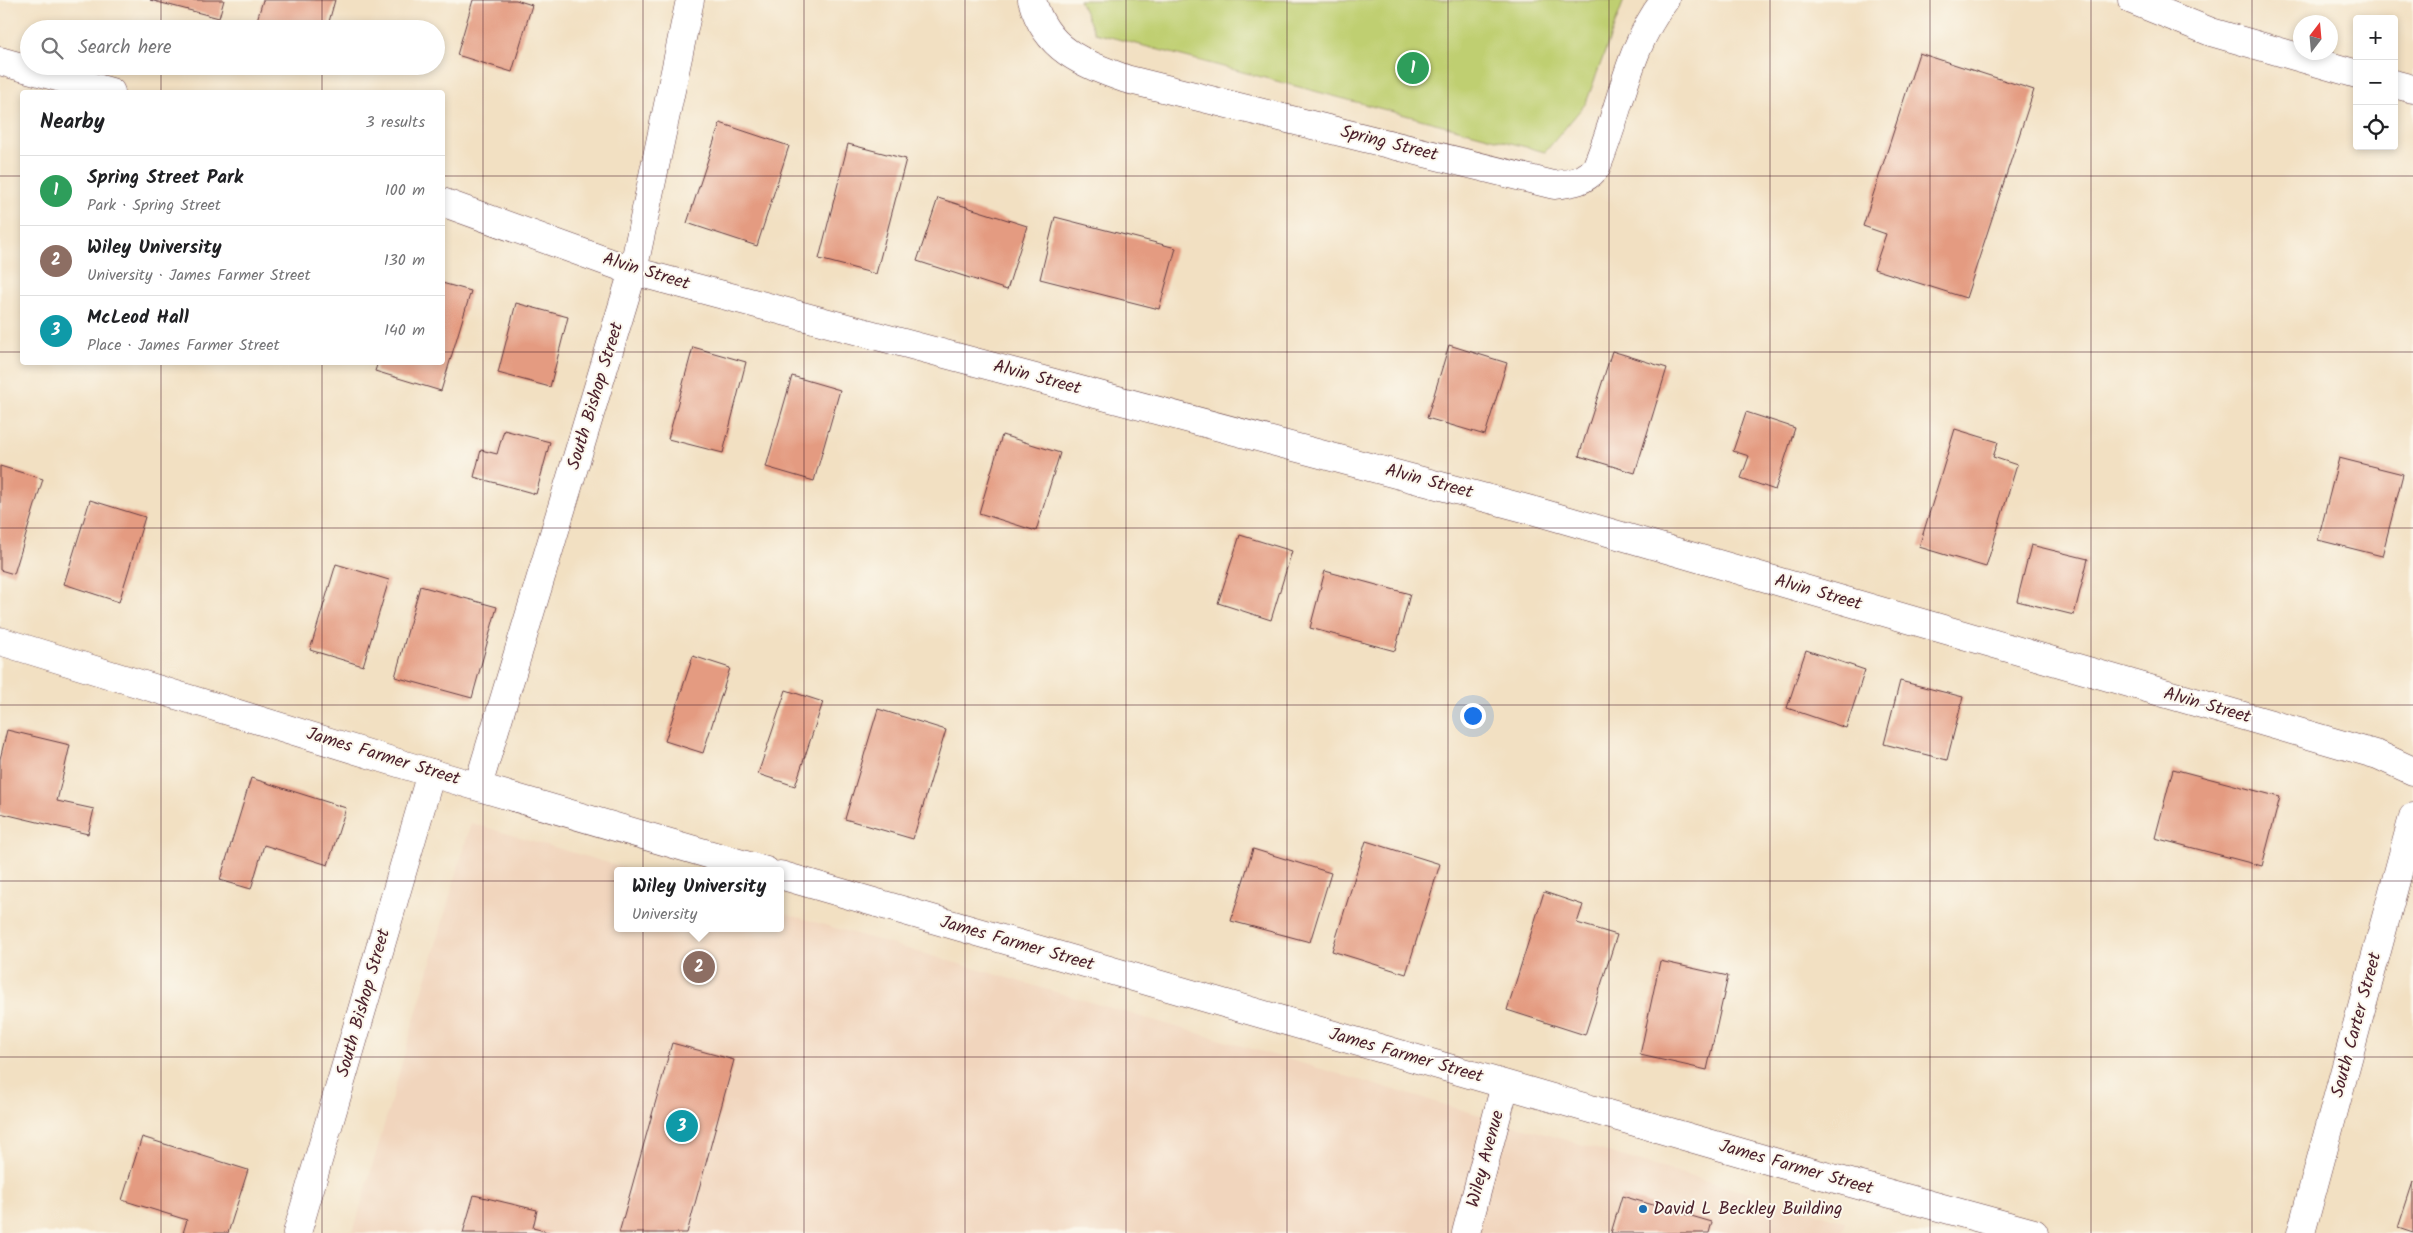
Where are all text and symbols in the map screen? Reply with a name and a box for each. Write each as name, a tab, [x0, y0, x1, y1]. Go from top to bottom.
north arrow	[2293, 15, 2338, 60]
map controls	[2353, 15, 2398, 150]
button: +	[2353, 15, 2398, 60]
search box	[20, 20, 445, 75]
text: Search here	[78, 33, 172, 63]
icon: search	[38, 34, 66, 62]
pin: 1	[1397, 49, 1429, 87]
button: −	[2353, 60, 2398, 105]
button: locate	[2353, 105, 2398, 150]
text: Nearby	[40, 106, 105, 139]
text: 3 results	[366, 110, 425, 135]
street label: Spring Street	[1337, 118, 1442, 170]
text: Spring Street Park	[87, 163, 243, 193]
text: 1	[54, 178, 58, 203]
text: 100 m	[385, 178, 425, 203]
text: Park · Spring Street	[87, 193, 221, 218]
text: Wiley University	[87, 233, 222, 263]
street label: Alvin Street	[599, 245, 694, 299]
text: 2	[51, 248, 61, 273]
text: 130 m	[384, 248, 425, 273]
text: University · James Farmer Street	[87, 263, 311, 288]
text: McLeod Hall	[87, 303, 189, 333]
text: 3	[52, 318, 60, 343]
text: 140 m	[384, 318, 425, 343]
street label: South Bishop Street	[560, 318, 633, 473]
text: Place · James Farmer Street	[87, 333, 280, 358]
street label: Alvin Street	[990, 352, 1085, 404]
street label: Alvin Street	[1382, 456, 1477, 508]
street label: Alvin Street	[1771, 567, 1866, 620]
street label: Alvin Street	[2160, 680, 2255, 733]
your location	[1460, 703, 1486, 729]
street label: James Farmer Street	[303, 720, 464, 794]
popup	[614, 867, 784, 932]
text: Wiley University	[632, 872, 766, 902]
text: University	[632, 902, 697, 927]
street label: James Farmer Street	[936, 908, 1099, 980]
street label: South Bishop Street	[329, 925, 399, 1080]
pin: 2	[683, 948, 715, 986]
street label: South Carter Street	[2324, 948, 2391, 1101]
street label: James Farmer Street	[1325, 1020, 1488, 1092]
pin: 3	[666, 1107, 698, 1145]
street label: Wiley Avenue	[1459, 1107, 1513, 1211]
street label: James Farmer Street	[1715, 1132, 1878, 1204]
place label: David L Beckley Building	[1653, 1195, 1843, 1224]
marker: David L Beckley Building	[1637, 1203, 1649, 1215]

